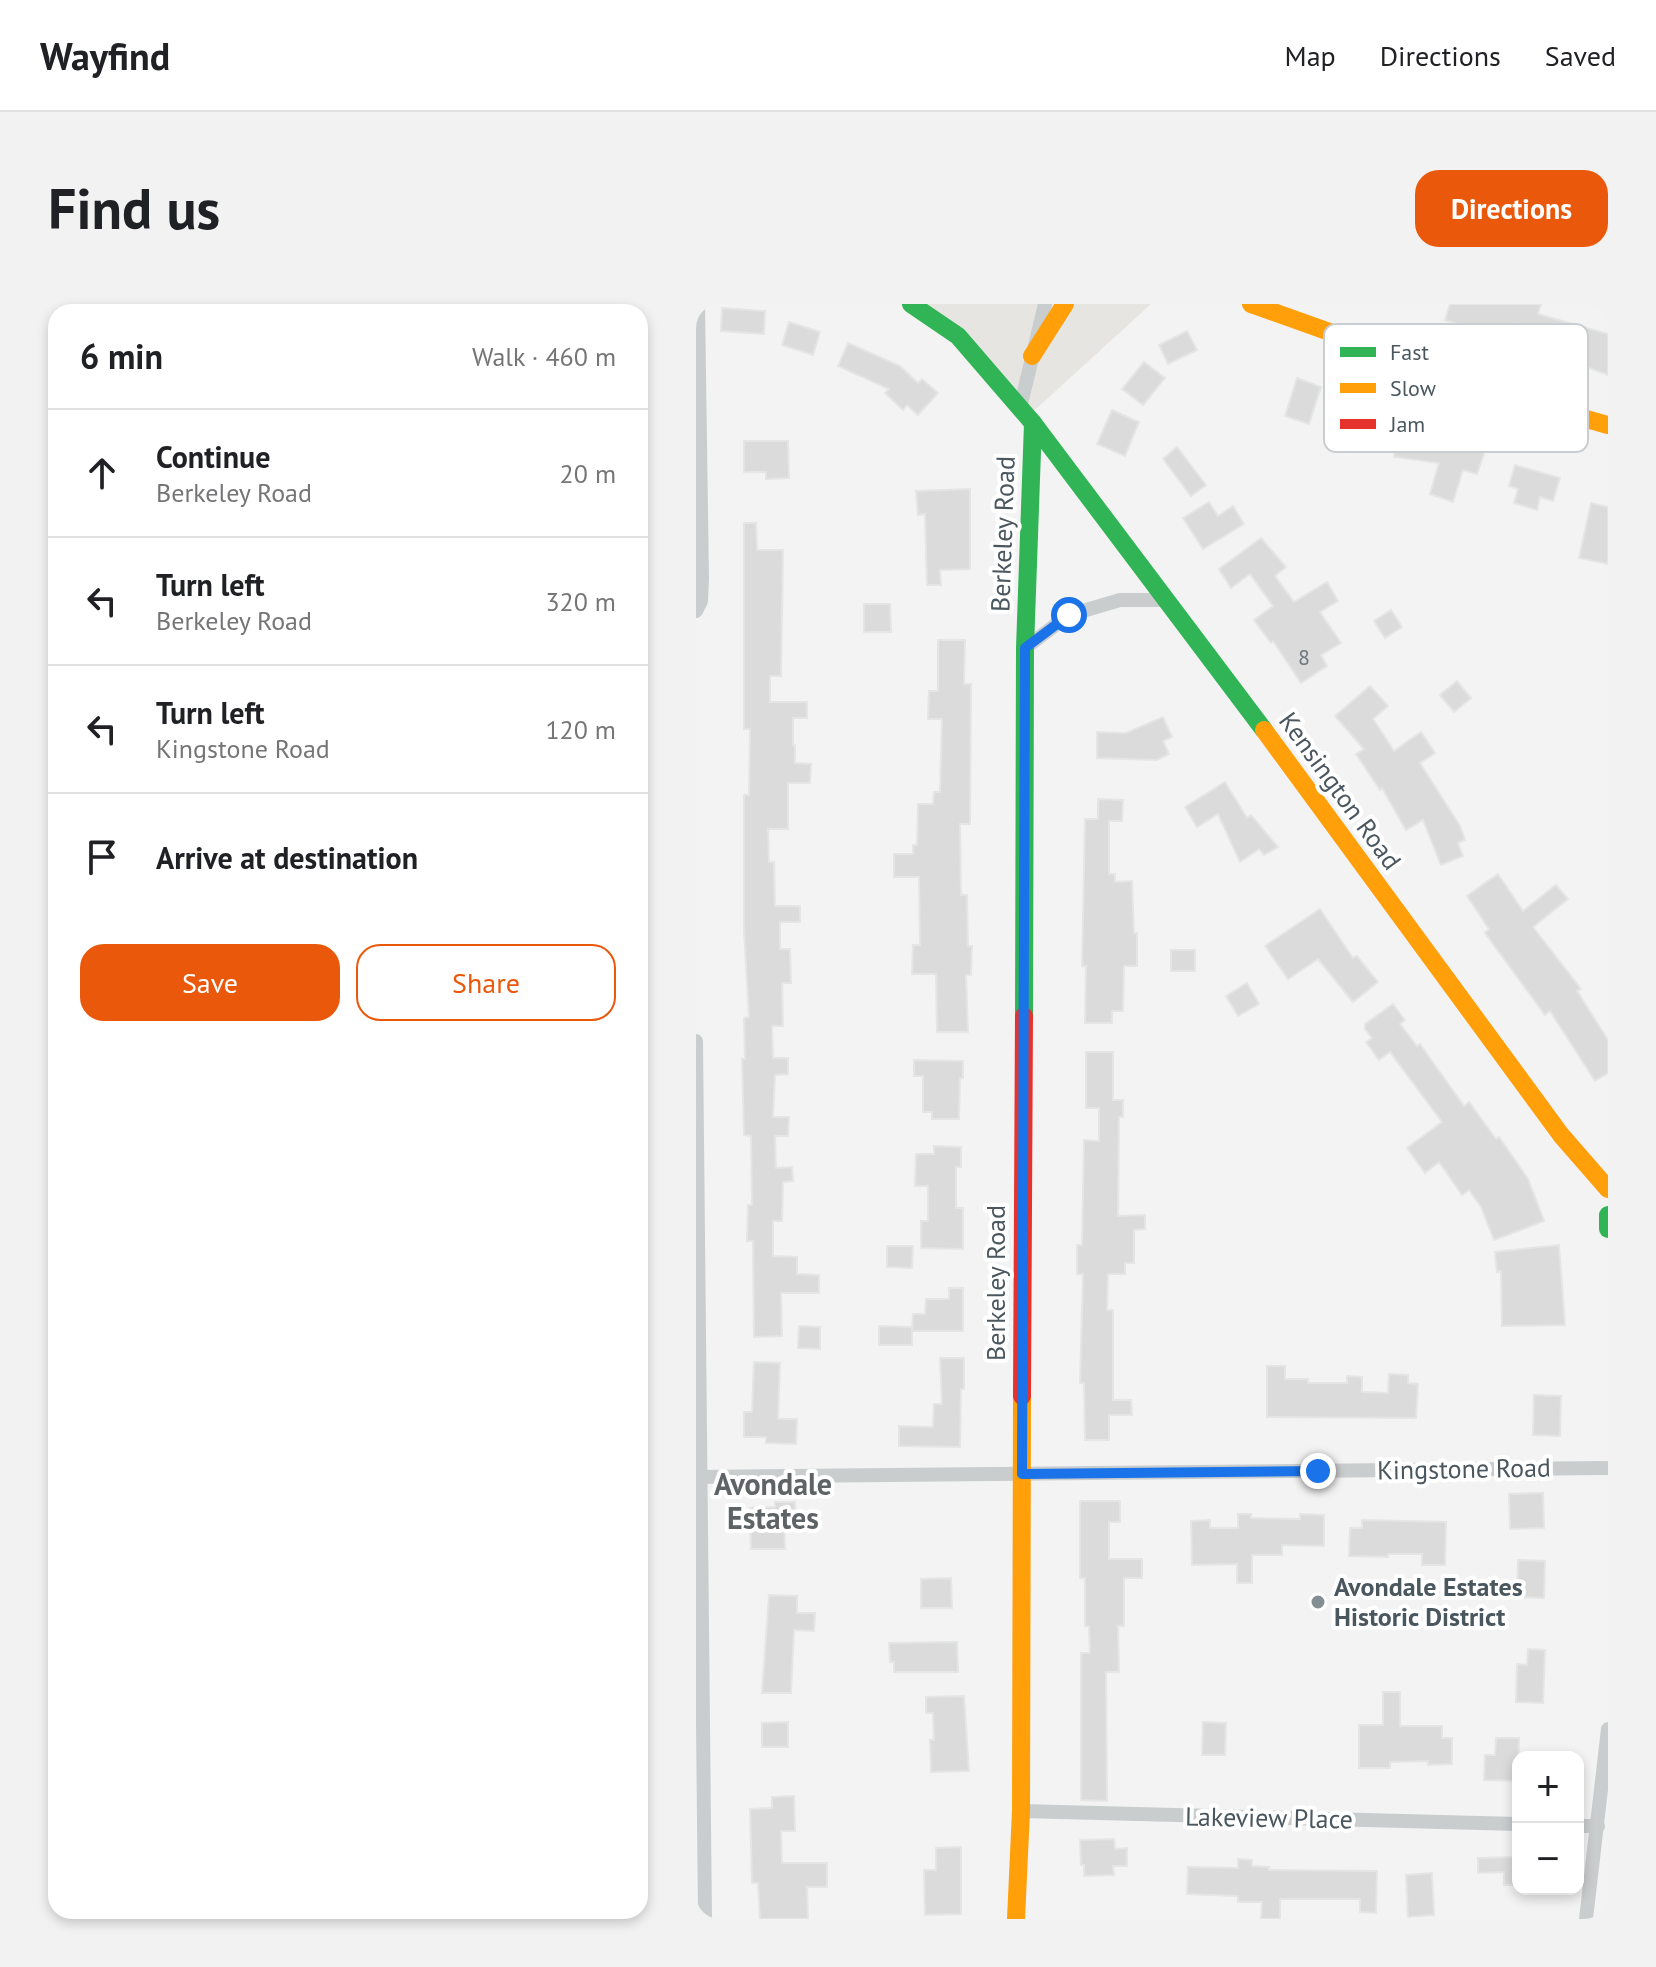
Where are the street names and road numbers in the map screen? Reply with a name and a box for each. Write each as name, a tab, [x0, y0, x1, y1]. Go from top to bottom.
street label: Berkeley Road	[983, 455, 1022, 613]
street label: Kensington Road	[1272, 705, 1409, 876]
street label: Berkeley Road	[979, 1205, 1012, 1361]
street label: Kingstone Road	[1377, 1450, 1551, 1487]
street label: Lakeview Place	[1185, 1800, 1353, 1835]

